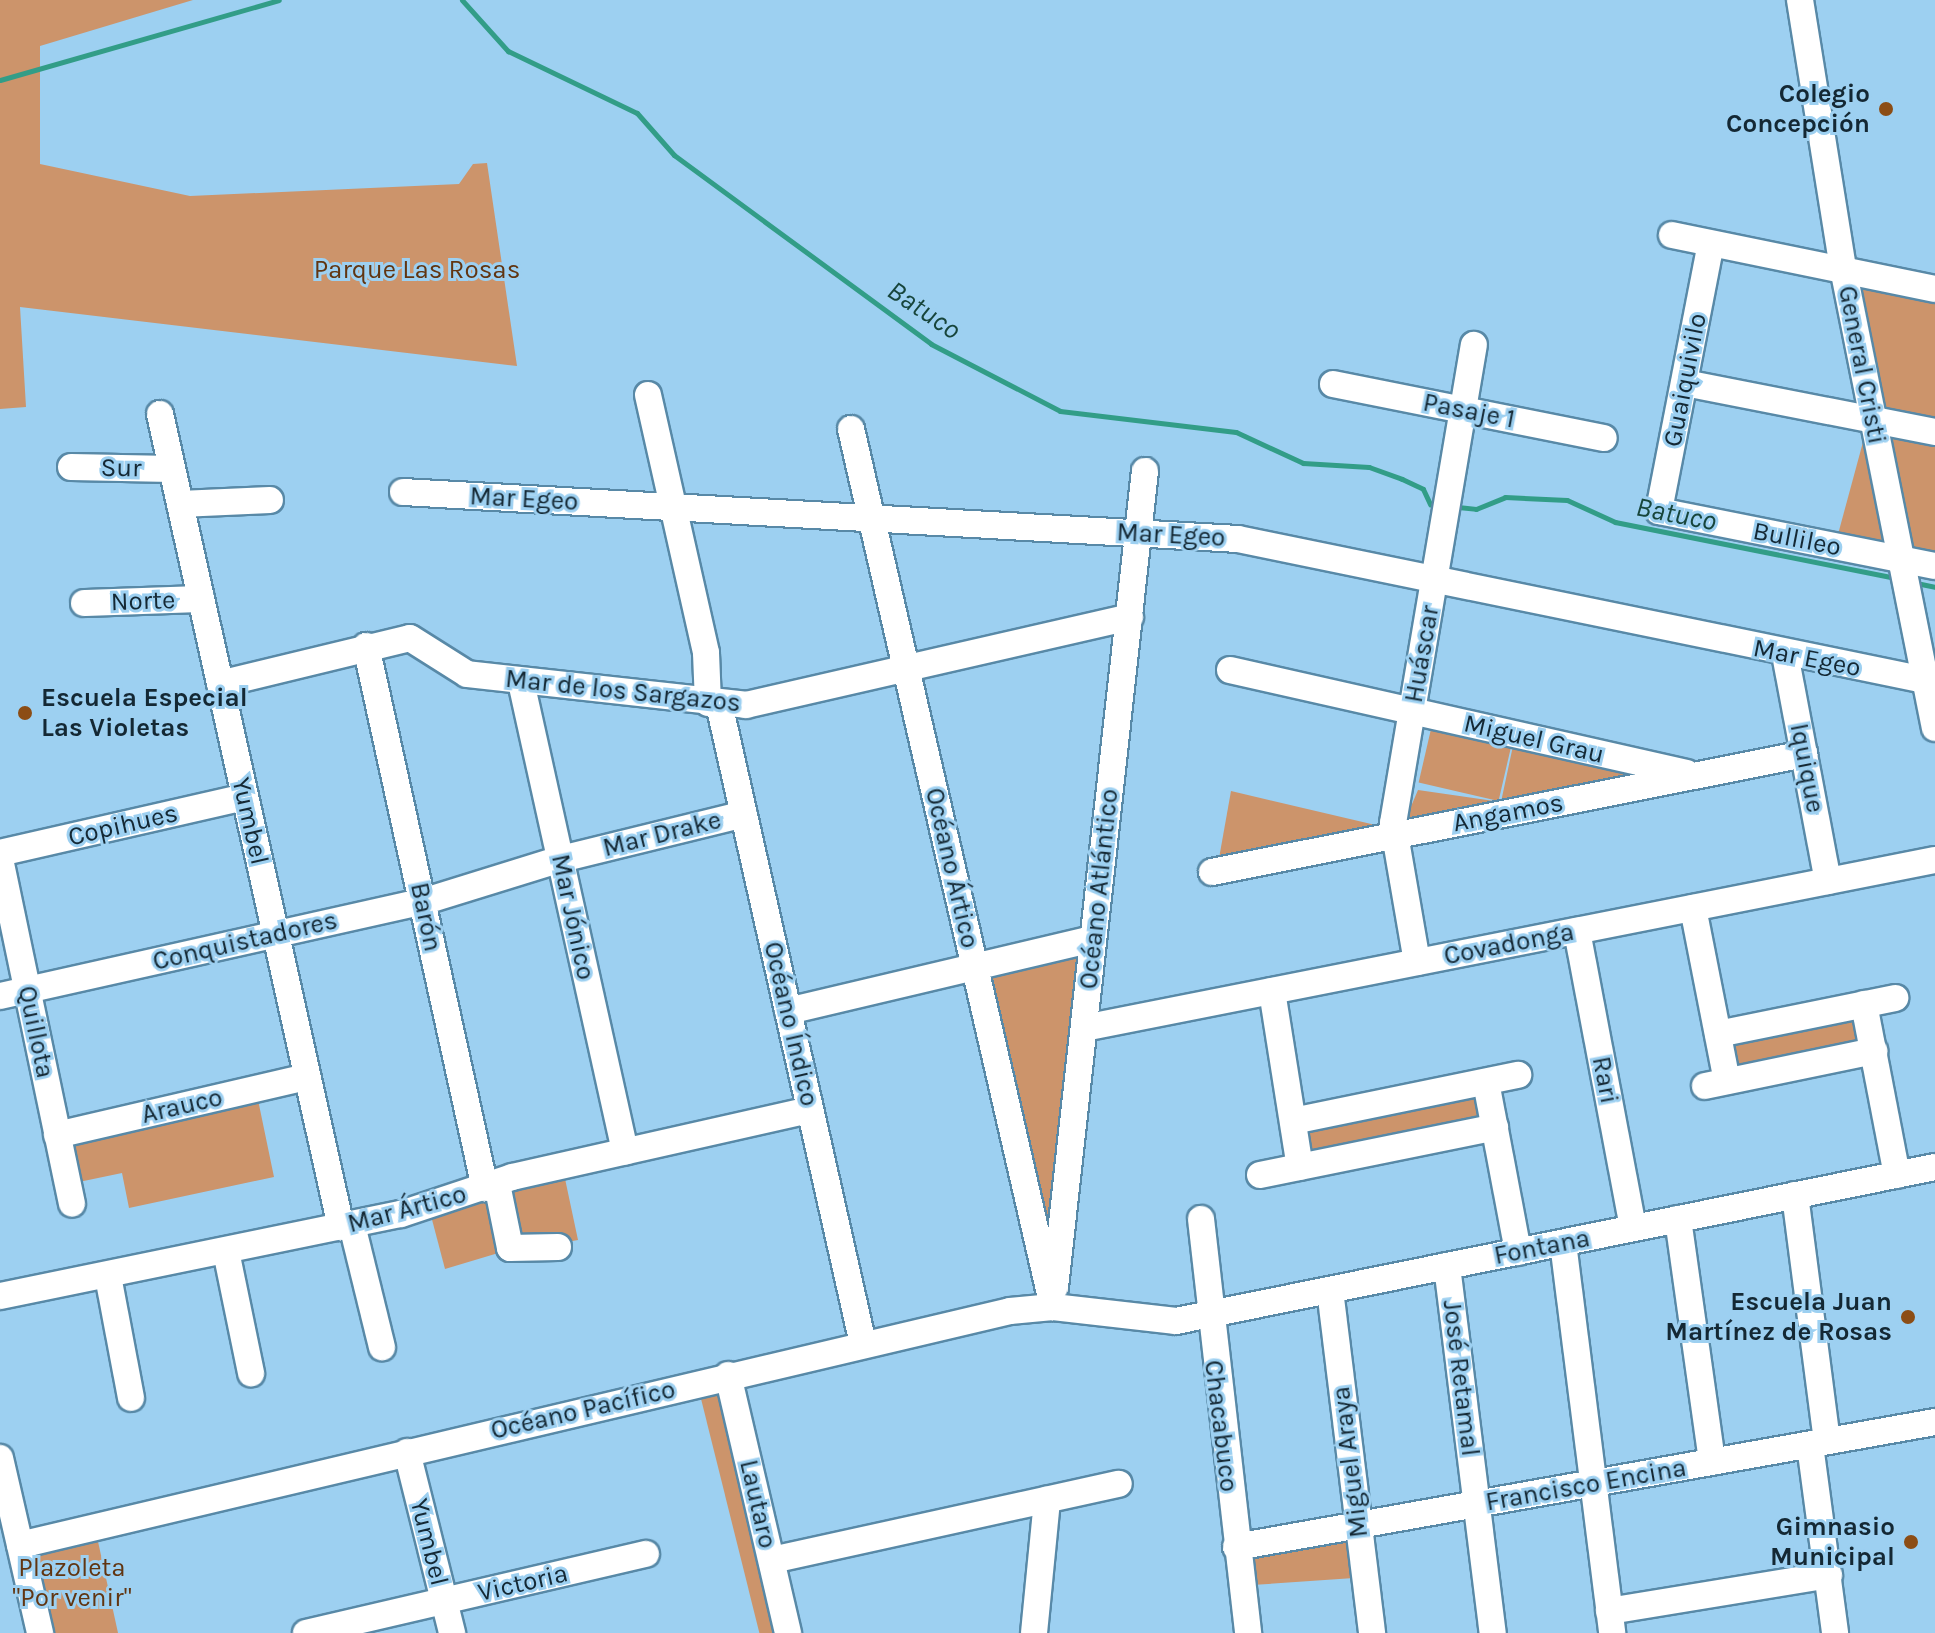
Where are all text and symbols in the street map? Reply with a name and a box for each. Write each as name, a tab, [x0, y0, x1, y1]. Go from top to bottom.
place label: Colegio Concepción	[1726, 78, 1870, 140]
marker: Colegio Concepción	[1877, 100, 1895, 118]
park label: Parque Las Rosas	[314, 254, 520, 286]
water label: Batuco	[881, 273, 967, 347]
street label: General Cristi	[1831, 283, 1893, 447]
street label: Guaiquivilo	[1657, 310, 1713, 450]
street label: Pasaje 1	[1420, 387, 1518, 435]
street label: Sur	[100, 452, 142, 484]
street label: Mar Egeo	[469, 481, 579, 517]
water label: Batuco	[1633, 490, 1719, 538]
street label: Bullileo	[1750, 515, 1844, 563]
street label: Mar Egeo	[1116, 517, 1226, 553]
street label: Norte	[110, 584, 176, 618]
street label: Huáscar	[1398, 603, 1446, 705]
street label: Mar Egeo	[1751, 632, 1863, 684]
street label: Mar de los Sargazos	[504, 663, 742, 719]
place label: Escuela Especial Las Violetas	[41, 682, 248, 744]
marker: Escuela Especial Las Violetas	[16, 704, 34, 722]
street label: Miguel Grau	[1461, 708, 1607, 770]
street label: Iquique	[1783, 721, 1831, 815]
street label: Yumbel	[225, 774, 275, 868]
street label: Océano Ártico	[918, 785, 986, 951]
street label: Océano Atlántico	[1073, 787, 1125, 991]
street label: Angamos	[1450, 787, 1566, 839]
street label: Copihues	[65, 797, 181, 853]
street label: Mar Drake	[600, 804, 724, 864]
street label: Mar Jónico	[544, 851, 602, 983]
street label: Barón	[403, 880, 449, 954]
street label: Conquistadores	[150, 905, 340, 977]
street label: Covadonga	[1441, 916, 1577, 972]
street label: Océano Índico	[757, 939, 825, 1109]
street label: Quillota	[11, 983, 61, 1081]
street label: Rari	[1585, 1054, 1625, 1106]
street label: Arauco	[139, 1082, 225, 1130]
street label: Mar Ártico	[344, 1178, 470, 1240]
street label: Fontana	[1491, 1222, 1593, 1272]
place label: Escuela Juan Martínez de Rosas	[1665, 1286, 1892, 1348]
street label: José Retamal	[1436, 1298, 1486, 1458]
marker: Escuela Juan Martínez de Rosas	[1899, 1308, 1917, 1326]
street label: Chacabuco	[1197, 1358, 1245, 1494]
street label: Océano Pacífico	[488, 1374, 678, 1446]
street label: Miguel Araya	[1325, 1385, 1375, 1539]
street label: Francisco Encina	[1483, 1452, 1689, 1518]
street label: Lautaro	[733, 1457, 783, 1551]
street label: Yumbel	[403, 1495, 455, 1589]
place label: Gimnasio Municipal	[1770, 1511, 1895, 1572]
marker: Gimnasio Municipal	[1902, 1533, 1920, 1551]
park label: Plazoleta "Por venir"	[12, 1552, 132, 1614]
street label: Victoria	[475, 1558, 571, 1608]

